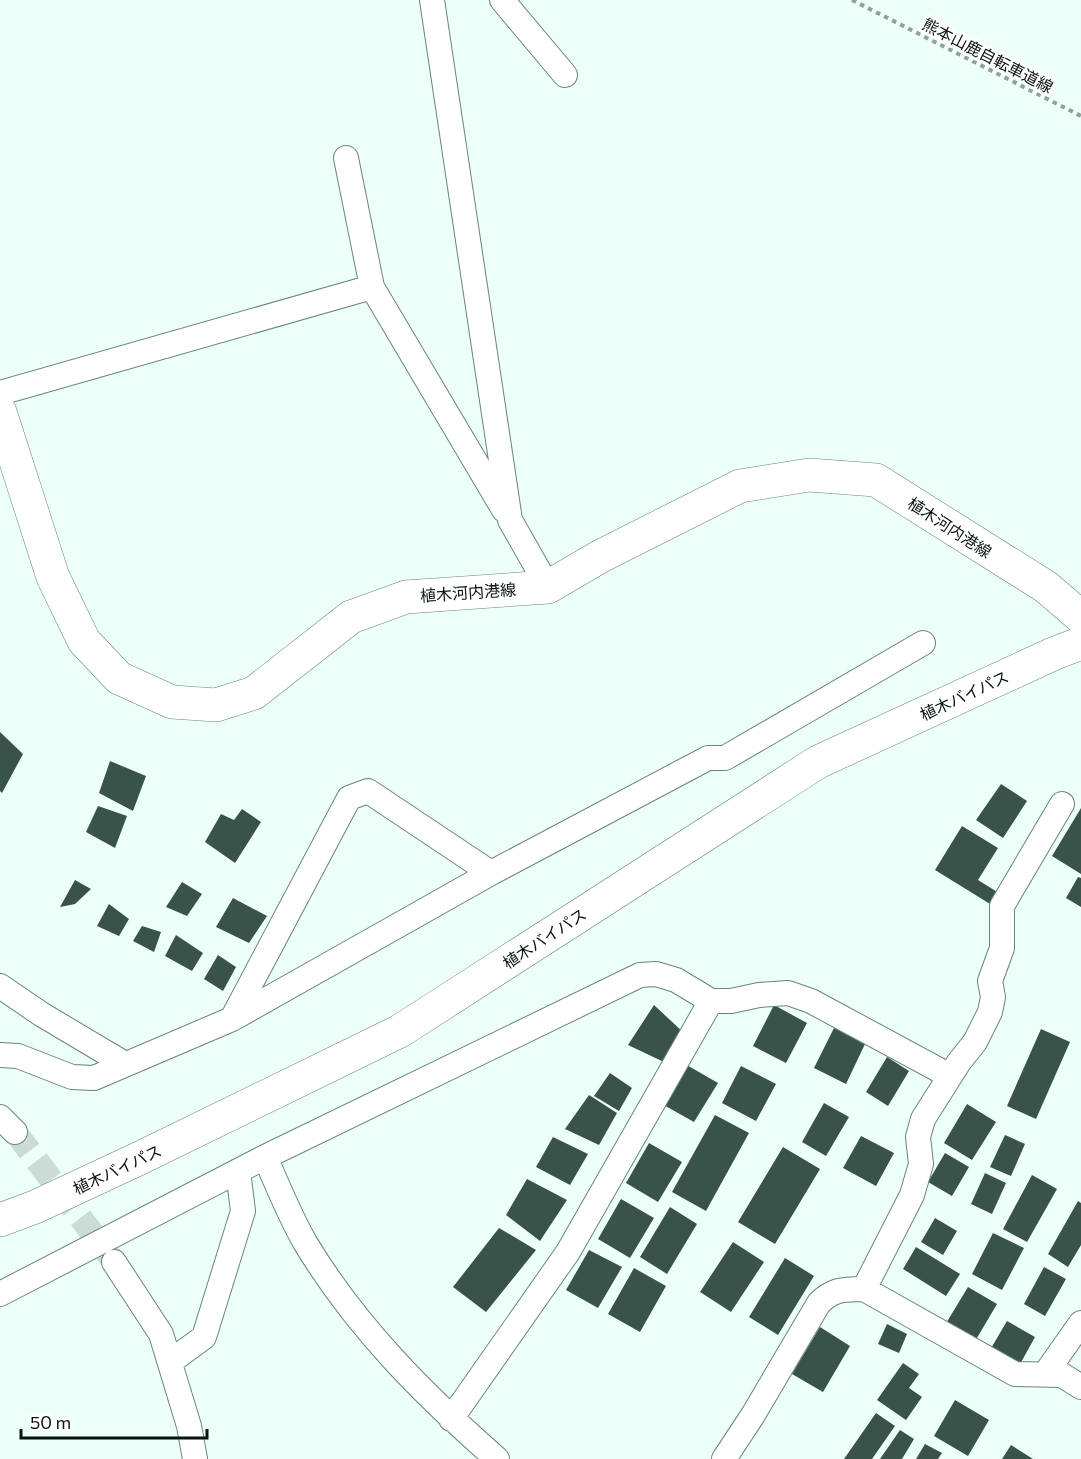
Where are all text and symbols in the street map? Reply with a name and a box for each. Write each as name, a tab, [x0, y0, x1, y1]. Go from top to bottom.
street label: 熊本山鹿自転車道線	[920, 14, 1056, 96]
street label: 植木河内港線	[905, 493, 995, 561]
street label: 植木河内港線	[419, 579, 517, 605]
street label: 植木バイパス	[917, 666, 1011, 724]
street label: 植木バイパス	[499, 904, 589, 972]
street label: 植木バイパス	[70, 1140, 164, 1198]
scale bar	[21, 1402, 207, 1440]
text: 50 m	[30, 1411, 71, 1433]

